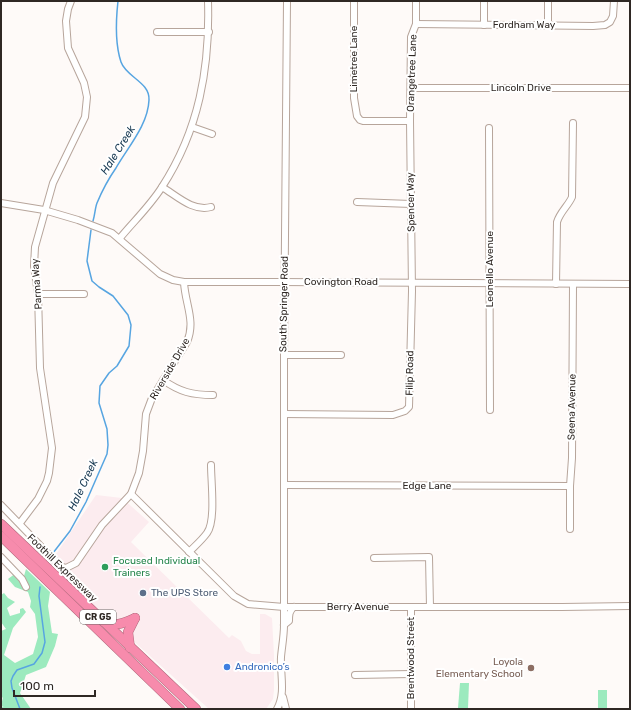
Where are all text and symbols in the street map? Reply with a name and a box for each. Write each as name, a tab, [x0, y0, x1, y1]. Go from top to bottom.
street label: Fordham Way	[493, 19, 556, 31]
street label: Limetree Lane	[348, 25, 360, 92]
street label: Orangetree Lane	[405, 34, 419, 112]
street label: Lincoln Drive	[491, 82, 552, 94]
water label: Hale Creek	[98, 123, 138, 177]
street label: Spencer Way	[404, 172, 418, 232]
street label: Leonello Avenue	[484, 230, 496, 307]
street label: South Springer Road	[277, 256, 291, 352]
street label: Parma Way	[29, 258, 45, 310]
street label: Covington Road	[304, 276, 378, 288]
street label: Riverside Drive	[147, 336, 193, 402]
street label: Filip Road	[404, 350, 416, 396]
street label: Seena Avenue	[565, 373, 579, 440]
water label: Hale Creek	[65, 457, 101, 513]
street label: Edge Lane	[403, 480, 452, 492]
street label: Foothill Expressway	[25, 532, 100, 605]
place label: Focused Individual Trainers	[113, 555, 200, 579]
marker: Focused Individual Trainers	[100, 562, 110, 572]
place label: The UPS Store	[151, 587, 218, 599]
marker: The UPS Store	[138, 588, 148, 598]
street label: Berry Avenue	[327, 601, 390, 613]
road number: CR G5	[80, 610, 116, 624]
street label: Brentwood Street	[405, 617, 417, 699]
place label: Loyola Elementary School	[436, 656, 523, 680]
place label: Andronico’s	[235, 661, 290, 673]
marker: Andronico’s	[222, 662, 232, 672]
marker: Loyola Elementary School	[526, 663, 536, 673]
scale bar	[14, 672, 95, 698]
text: 100 m	[20, 679, 54, 693]

